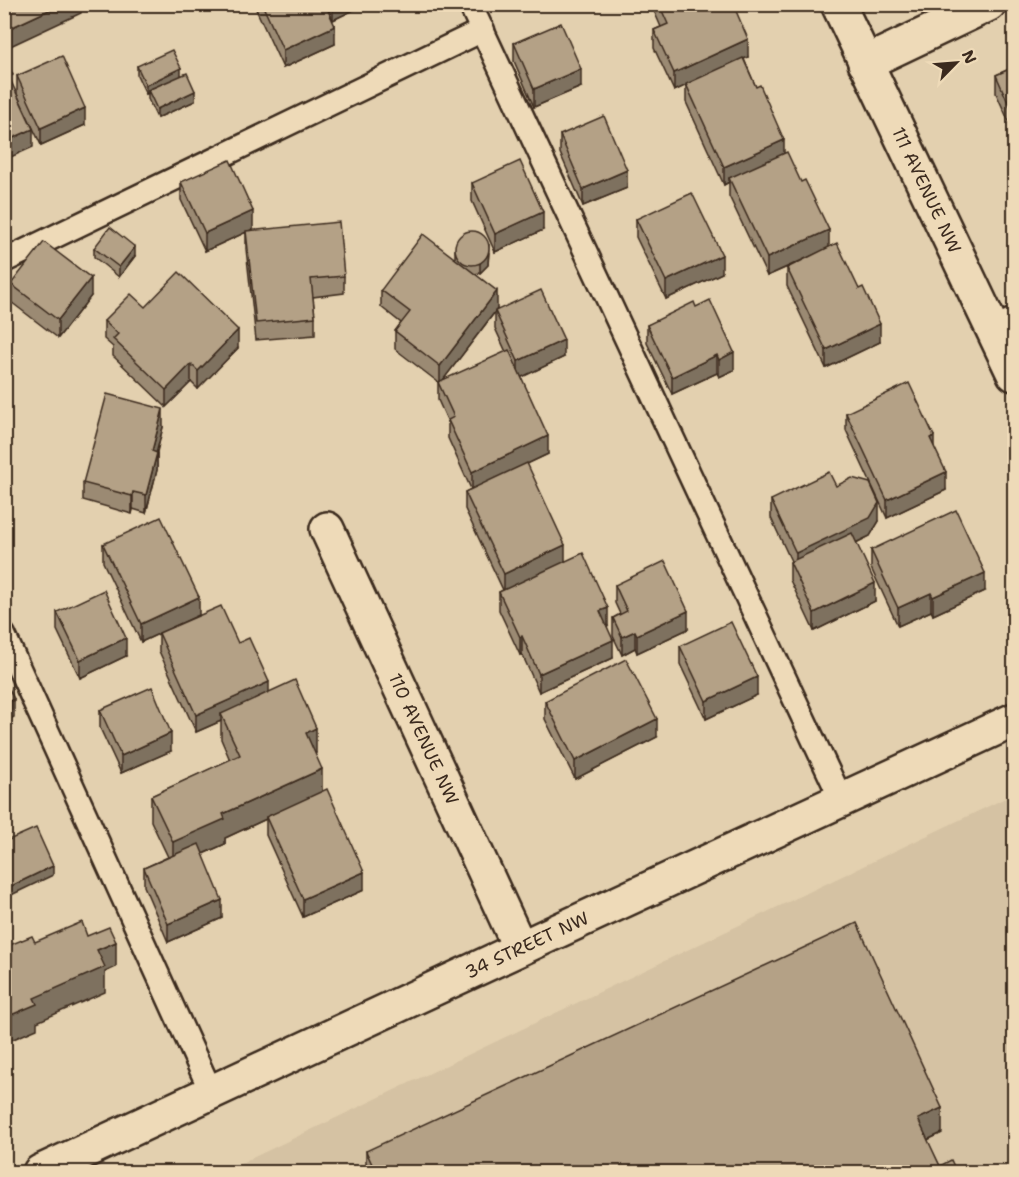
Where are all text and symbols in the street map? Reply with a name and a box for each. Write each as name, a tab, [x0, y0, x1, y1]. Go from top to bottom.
north arrow	[926, 33, 986, 93]
text: N	[957, 47, 981, 67]
street label: 111 AVENUE NW	[886, 123, 967, 257]
street label: 110 AVENUE NW	[383, 669, 464, 808]
street label: 34 STREET NW	[461, 906, 593, 984]

